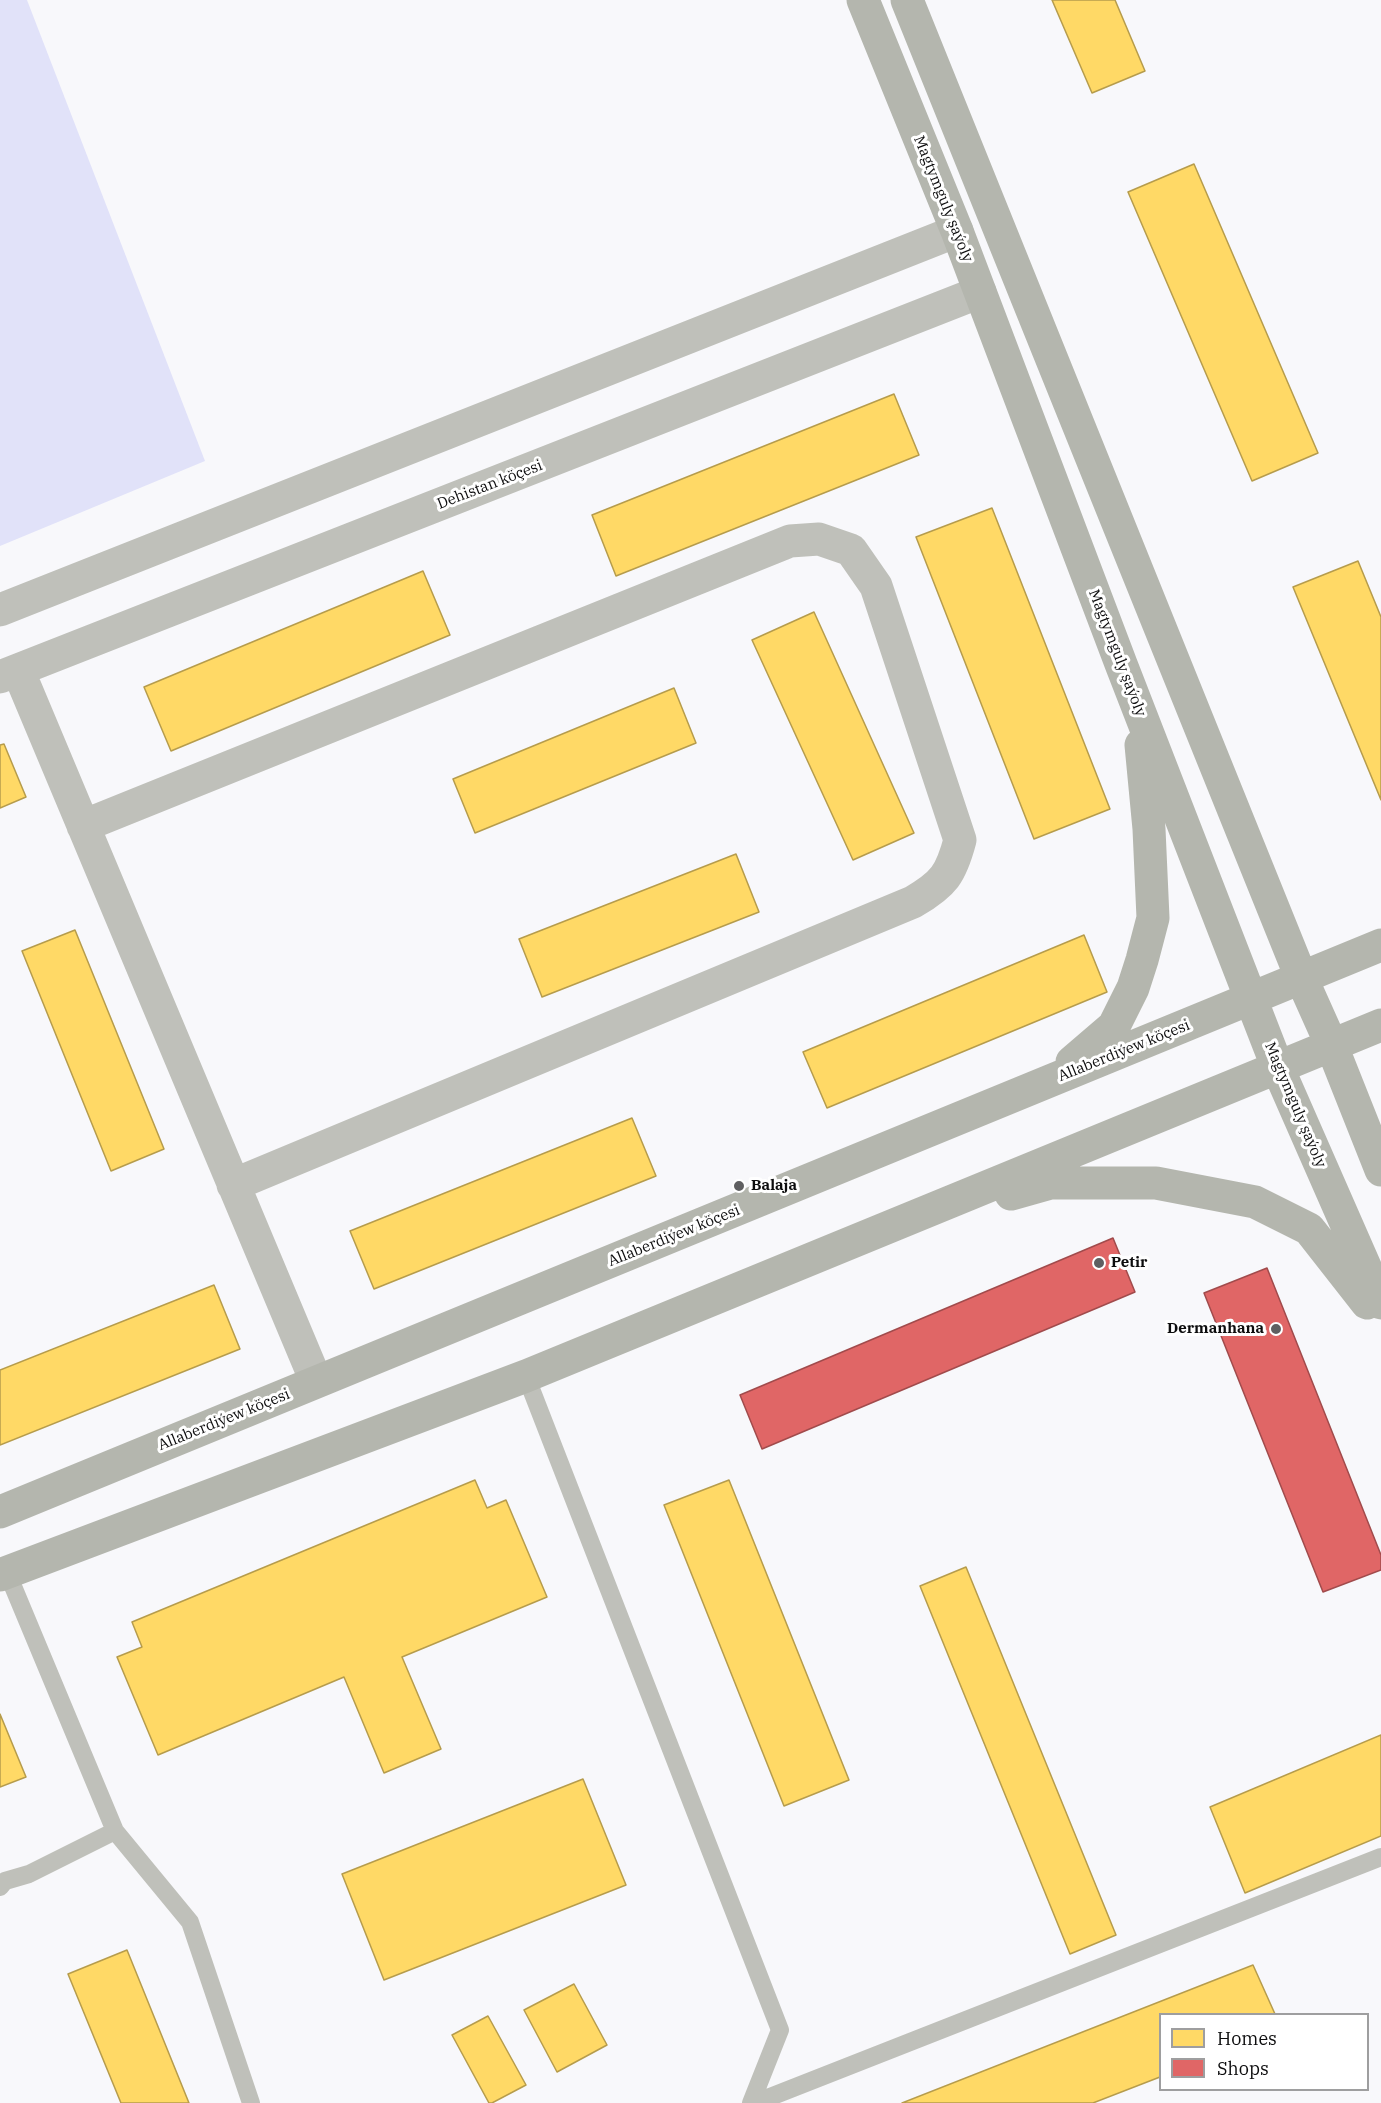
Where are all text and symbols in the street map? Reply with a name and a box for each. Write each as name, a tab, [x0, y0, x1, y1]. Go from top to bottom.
street label: Magtymguly şaýoly	[909, 133, 977, 265]
street label: Dehistan köçesi	[435, 457, 545, 513]
street label: Magtymguly şaýoly	[1084, 587, 1150, 719]
street label: Allaberdiýew köçesi	[1055, 1016, 1193, 1086]
street label: Magtymguly şaýoly	[1260, 1040, 1330, 1170]
place label: Balaja	[751, 1177, 797, 1195]
marker: Balaja	[732, 1179, 746, 1193]
street label: Allaberdiýew köçesi	[605, 1201, 743, 1271]
place label: Petir	[1111, 1254, 1147, 1272]
marker: Petir	[1092, 1256, 1106, 1270]
place label: Dermanhana	[1167, 1320, 1264, 1338]
marker: Dermanhana	[1269, 1322, 1283, 1336]
street label: Allaberdiýew köçesi	[155, 1385, 293, 1455]
legend	[1159, 2013, 1369, 2091]
text: Homes	[1217, 2027, 1277, 2050]
text: Shops	[1217, 2057, 1269, 2080]

